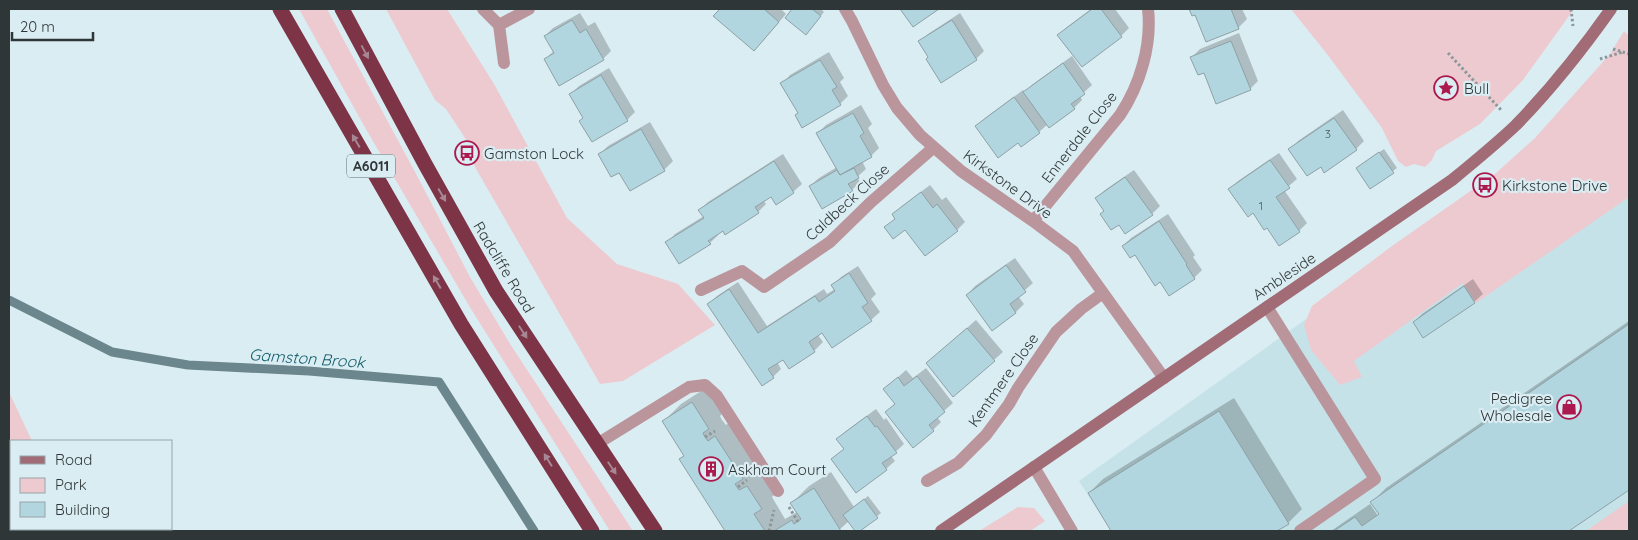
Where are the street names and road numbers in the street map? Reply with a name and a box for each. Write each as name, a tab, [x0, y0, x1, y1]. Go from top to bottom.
street label: Ennerdale Close	[1037, 87, 1121, 187]
street label: Kirkstone Drive	[960, 145, 1056, 223]
road number: A6011	[347, 154, 395, 178]
street label: Caldbeck Close	[801, 159, 893, 245]
street label: Radcliffe Road	[469, 218, 539, 316]
street label: Ambleside	[1249, 248, 1319, 304]
street label: Kentmere Close	[964, 330, 1042, 430]

